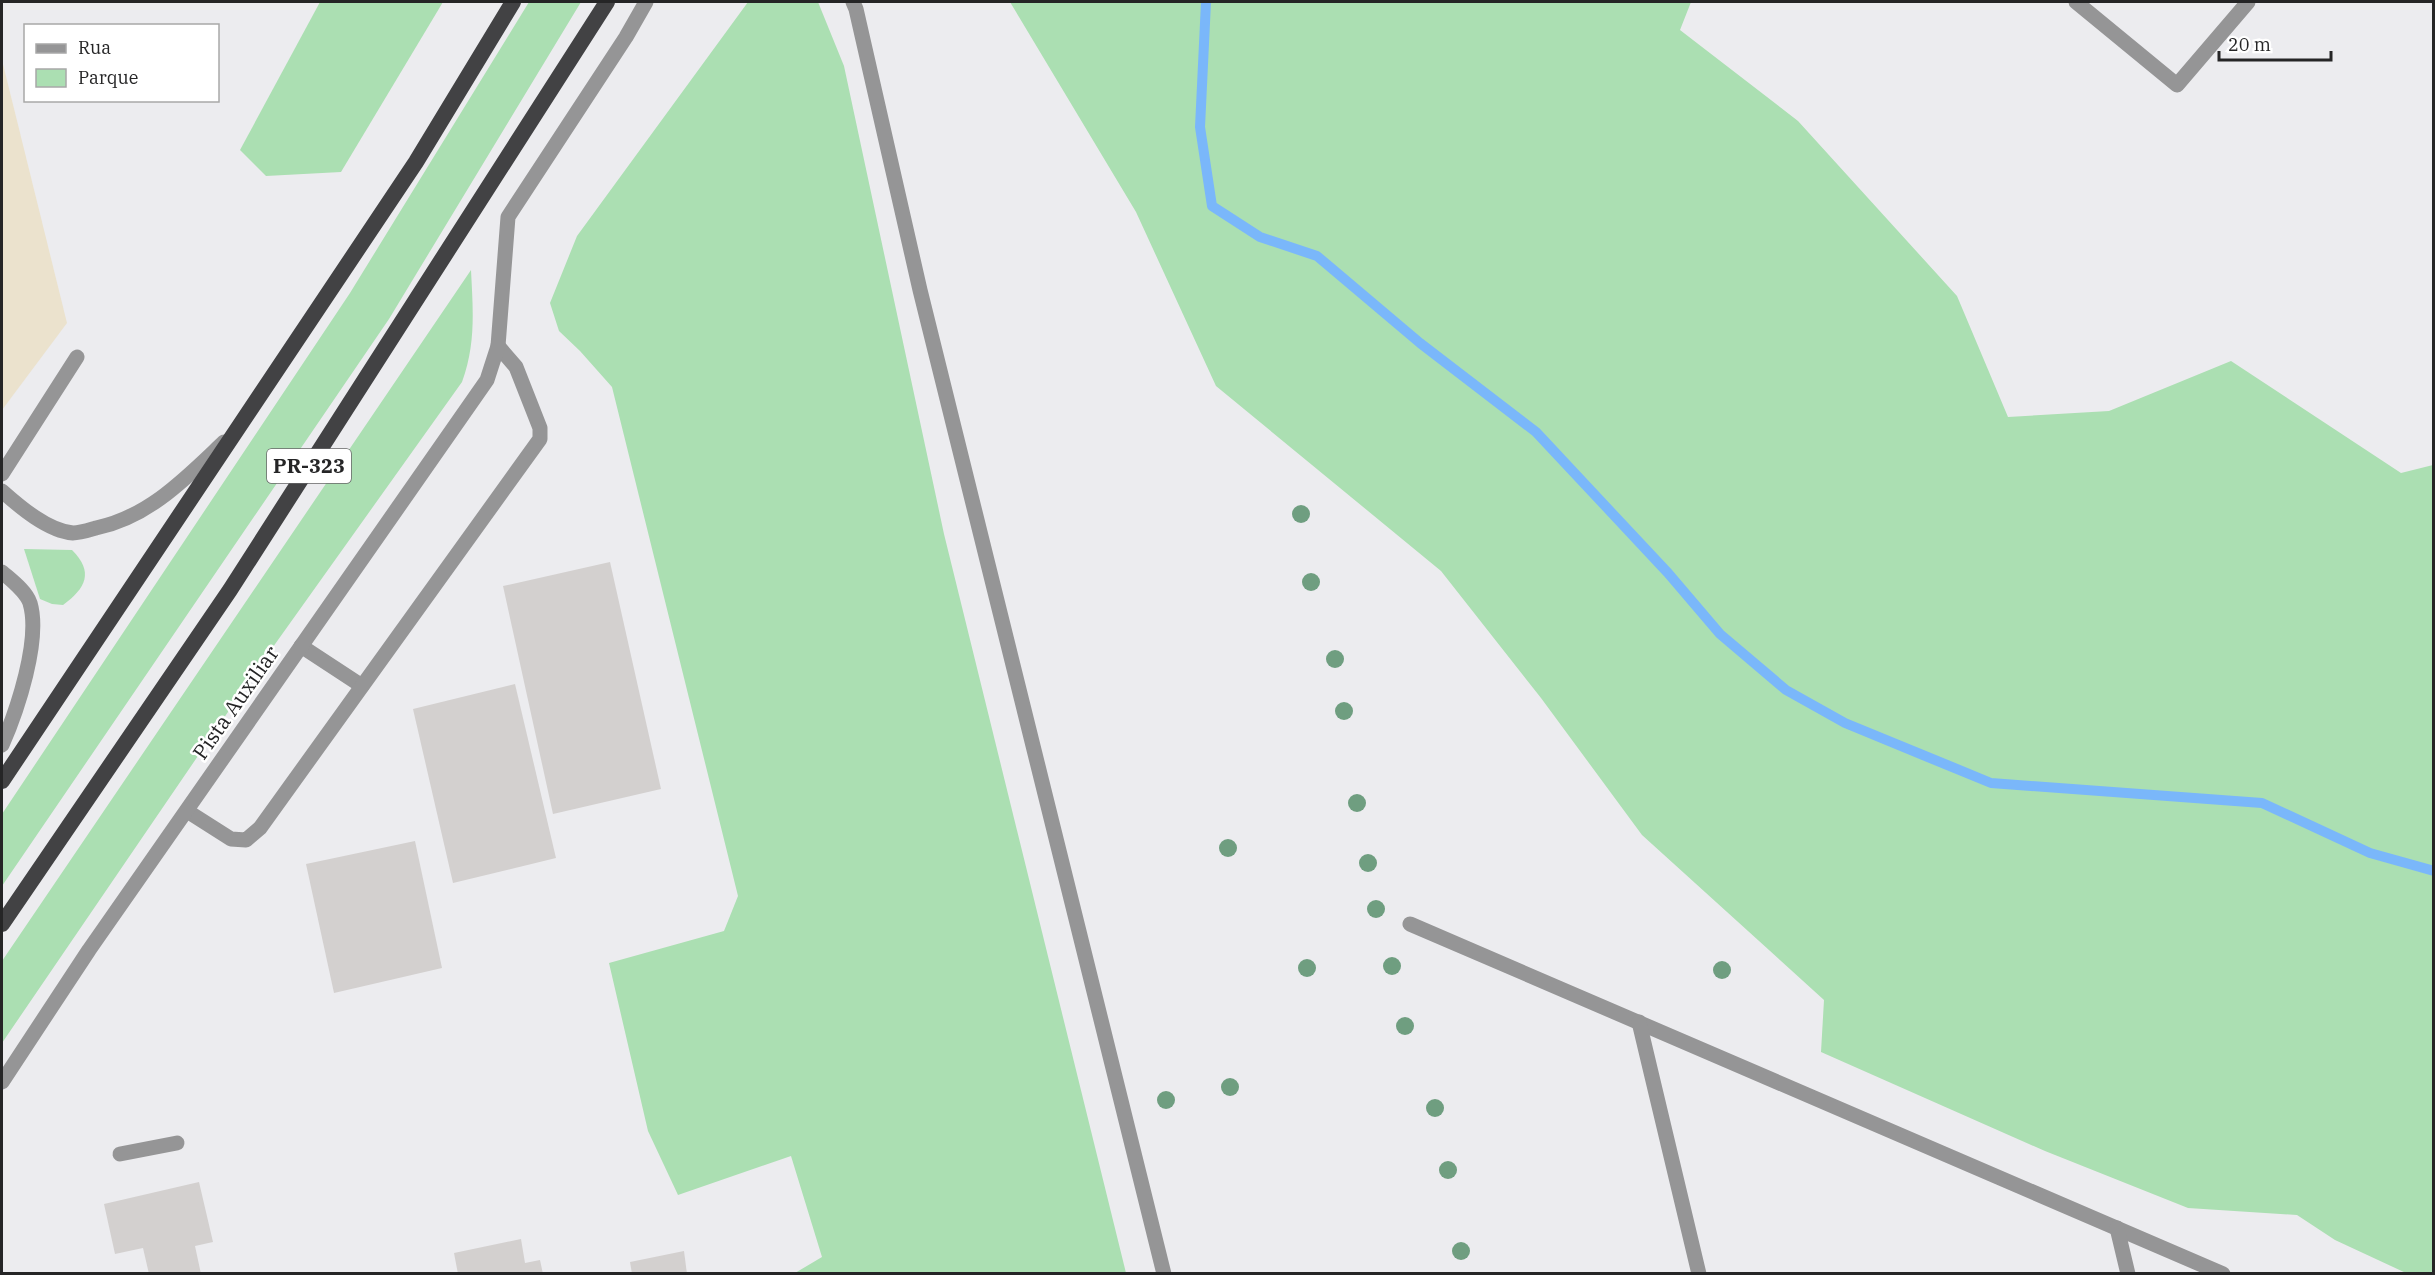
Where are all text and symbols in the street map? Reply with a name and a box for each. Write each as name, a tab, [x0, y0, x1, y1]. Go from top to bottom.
legend	[24, 24, 219, 102]
scale bar	[2219, 24, 2332, 62]
text: 20 m	[2228, 33, 2271, 56]
text: Rua	[78, 36, 111, 59]
text: Parque	[78, 66, 138, 89]
road number: PR-323	[267, 449, 351, 483]
street label: Pista Auxiliar	[186, 639, 285, 765]

